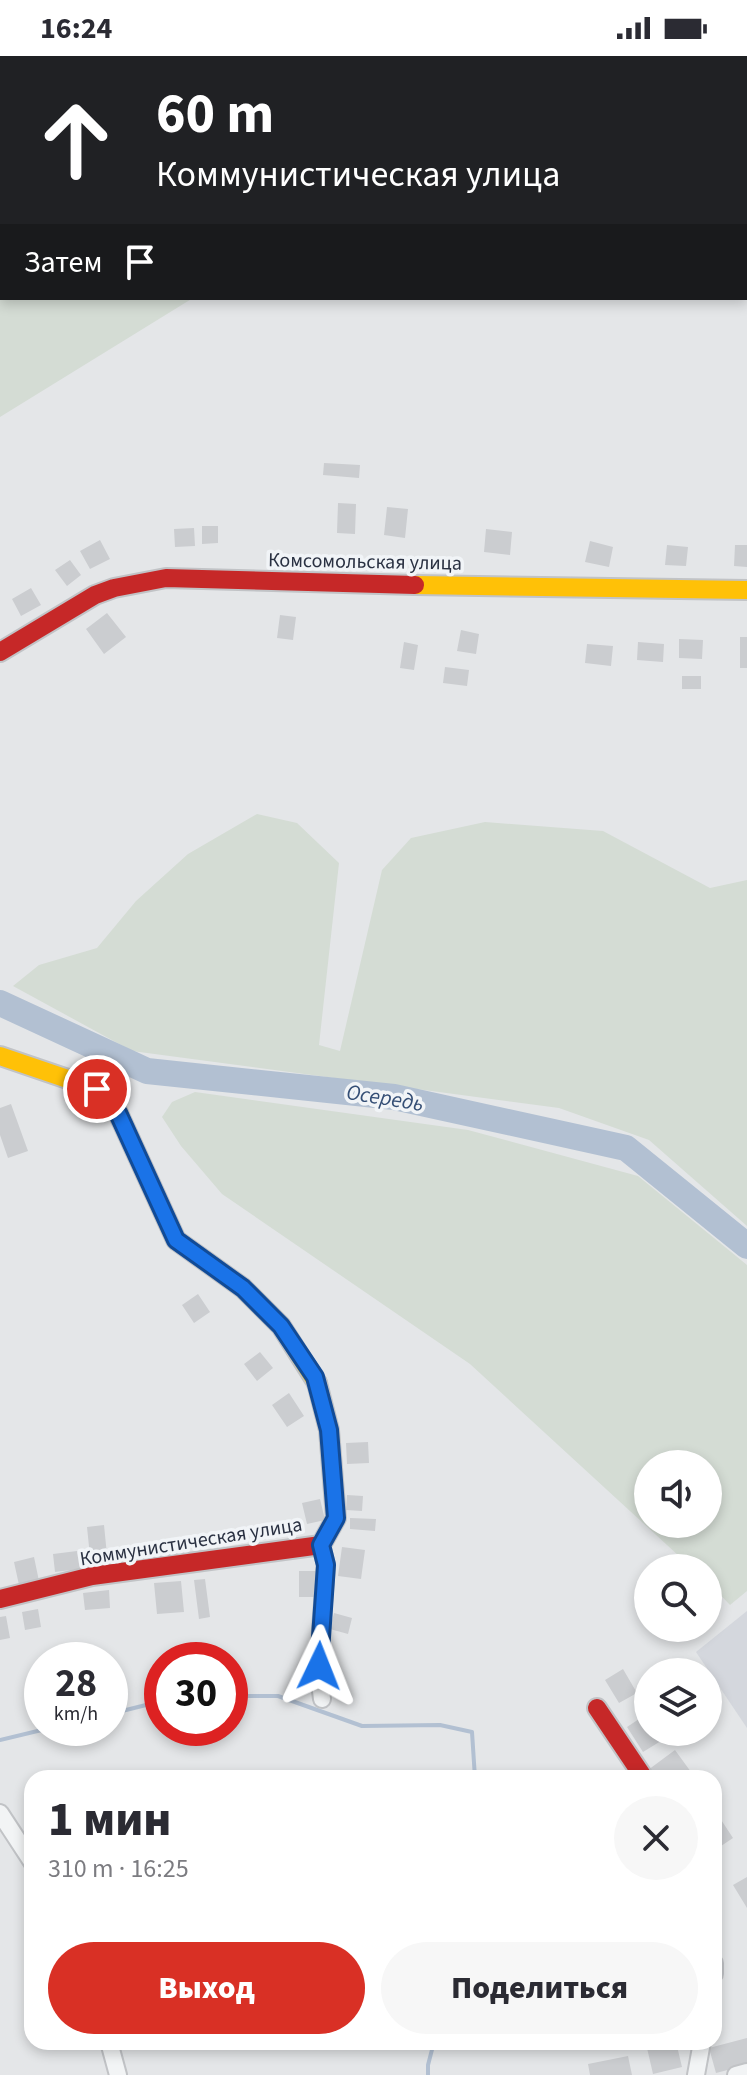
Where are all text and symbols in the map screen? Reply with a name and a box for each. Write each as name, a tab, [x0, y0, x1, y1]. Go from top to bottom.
text: 16:24	[40, 7, 112, 50]
text: 60 m	[156, 75, 274, 154]
icon: ahead	[24, 88, 128, 192]
text: Коммунистическая улица	[156, 149, 560, 200]
icon: arrive	[118, 240, 162, 284]
text: Затем	[24, 241, 102, 284]
street label: Комсомольская улица	[268, 546, 462, 578]
pin	[63, 1055, 131, 1123]
icon: arrive	[75, 1067, 119, 1111]
water label: Осередь	[344, 1076, 426, 1120]
map controls	[634, 1450, 722, 1746]
button: sound	[634, 1450, 722, 1538]
street label: Коммунистическая улица	[78, 1511, 304, 1573]
button: search	[634, 1554, 722, 1642]
position arrow	[277, 1624, 361, 1708]
speed limit sign: 30	[144, 1642, 248, 1746]
text: 28	[55, 1655, 97, 1712]
button: layers	[634, 1658, 722, 1746]
text: km/h	[54, 1700, 98, 1728]
text: 1 мин	[48, 1786, 171, 1854]
button: close	[614, 1796, 698, 1880]
text: 310 m · 16:25	[48, 1850, 189, 1887]
button: Выход	[48, 1942, 365, 2034]
button: Поделиться	[381, 1942, 698, 2034]

